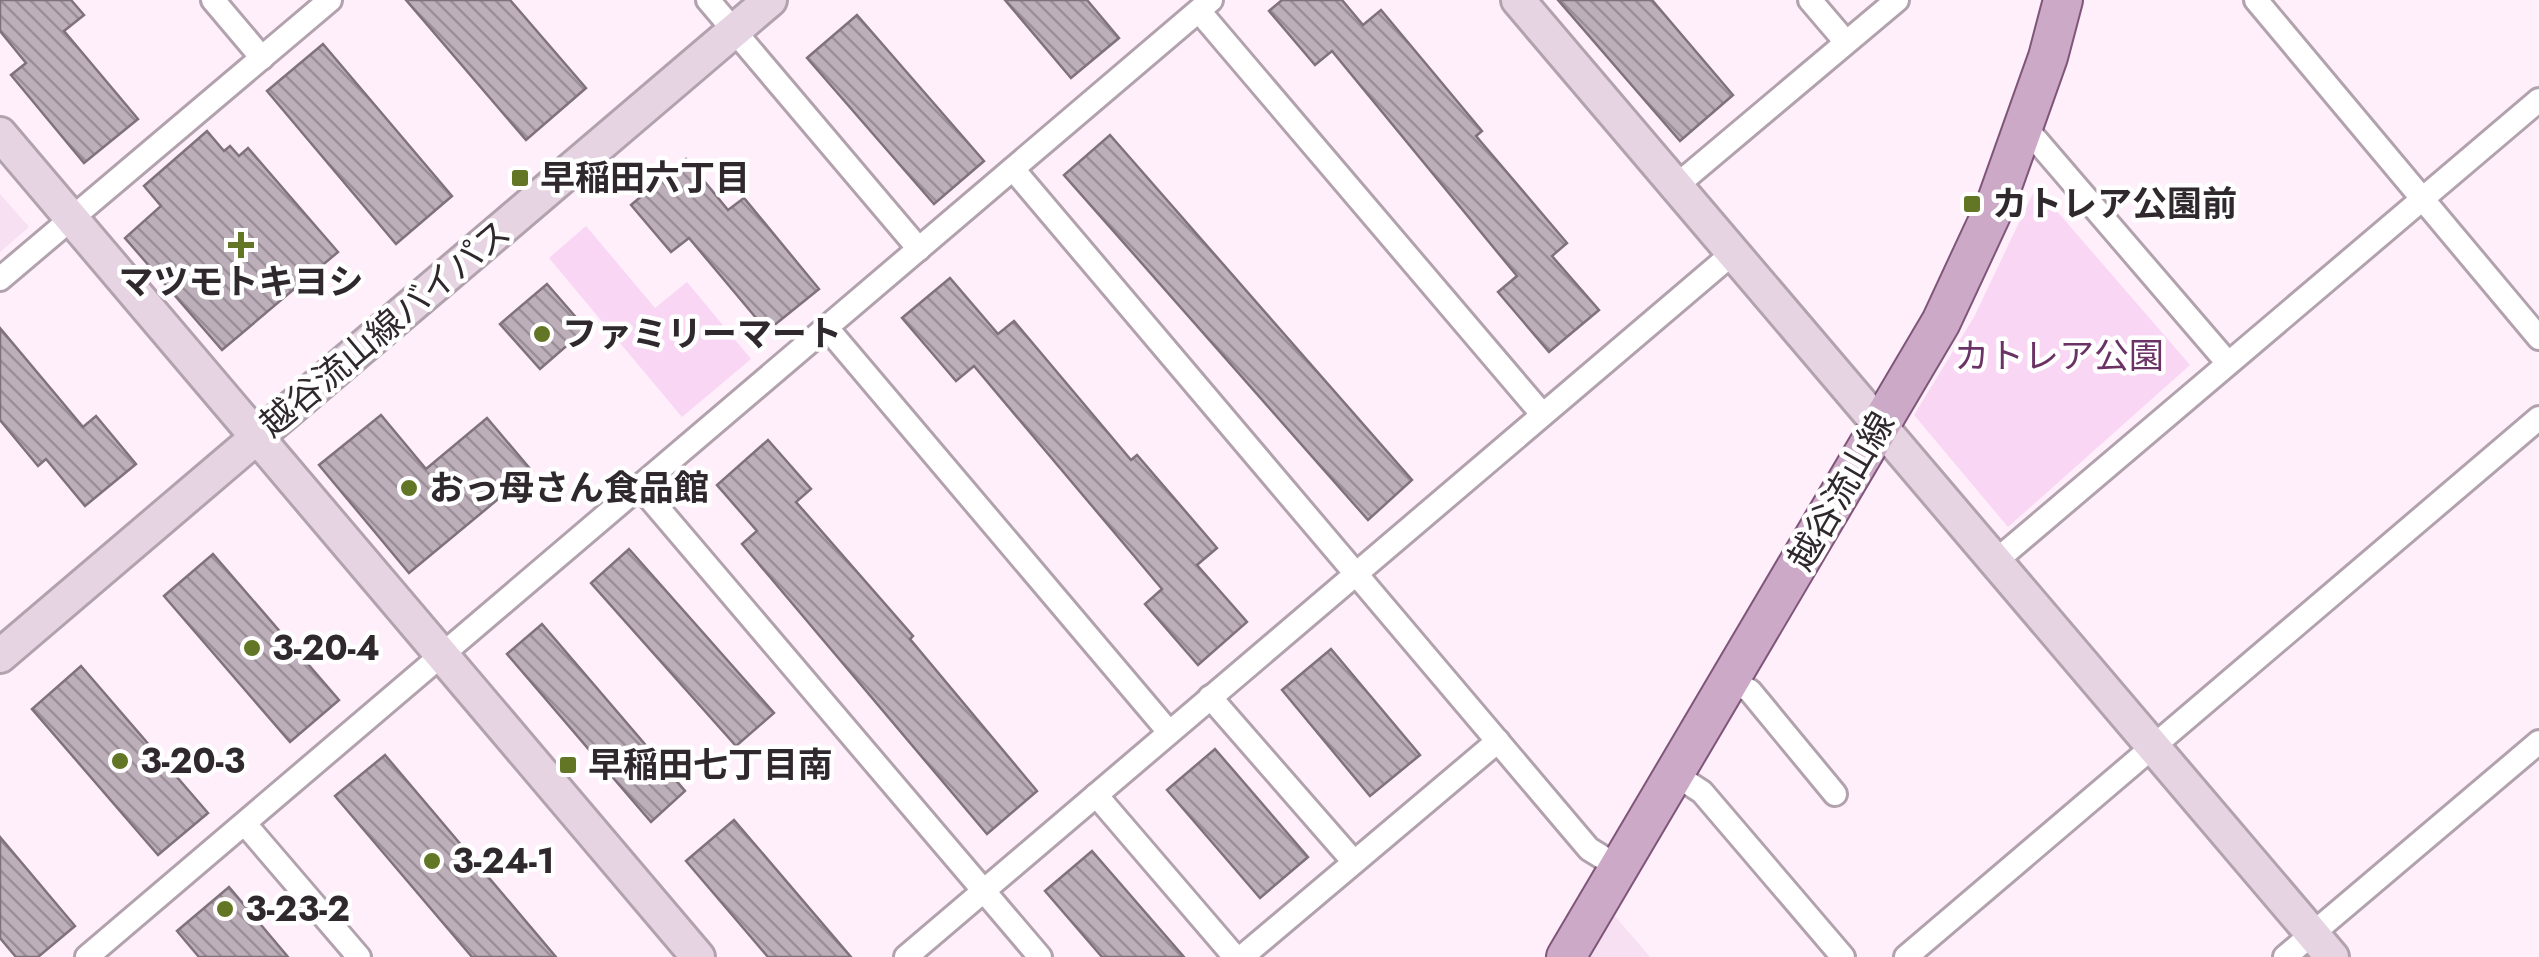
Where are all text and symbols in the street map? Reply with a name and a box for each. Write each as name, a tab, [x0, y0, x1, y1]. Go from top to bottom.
place label: 早稲田六丁目	[540, 153, 750, 203]
marker: 早稲田六丁目	[509, 167, 531, 189]
place label: カトレア公園前	[1992, 179, 2237, 229]
marker: カトレア公園前	[1961, 193, 1983, 215]
street label: 越谷流山線バイパス	[249, 208, 521, 448]
marker: マツモトキヨシ	[230, 234, 252, 256]
place label: マツモトキヨシ	[118, 257, 364, 307]
place label: ファミリーマート	[562, 309, 842, 359]
marker: ファミリーマート	[531, 323, 553, 345]
park label: カトレア公園	[1954, 331, 2164, 381]
street label: 越谷流山線	[1776, 403, 1906, 579]
place label: おっ母さん食品館	[429, 463, 709, 513]
marker: おっ母さん食品館	[398, 477, 420, 499]
place label: 3-20-4	[272, 623, 380, 673]
marker: 3-20-4	[241, 637, 263, 659]
place label: 3-20-3	[140, 736, 245, 786]
place label: 早稲田七丁目南	[588, 740, 833, 790]
marker: 3-20-3	[109, 750, 131, 772]
marker: 早稲田七丁目南	[557, 754, 579, 776]
place label: 3-24-1	[452, 836, 554, 886]
marker: 3-24-1	[421, 850, 443, 872]
place label: 3-23-2	[245, 884, 350, 934]
marker: 3-23-2	[214, 898, 236, 920]

